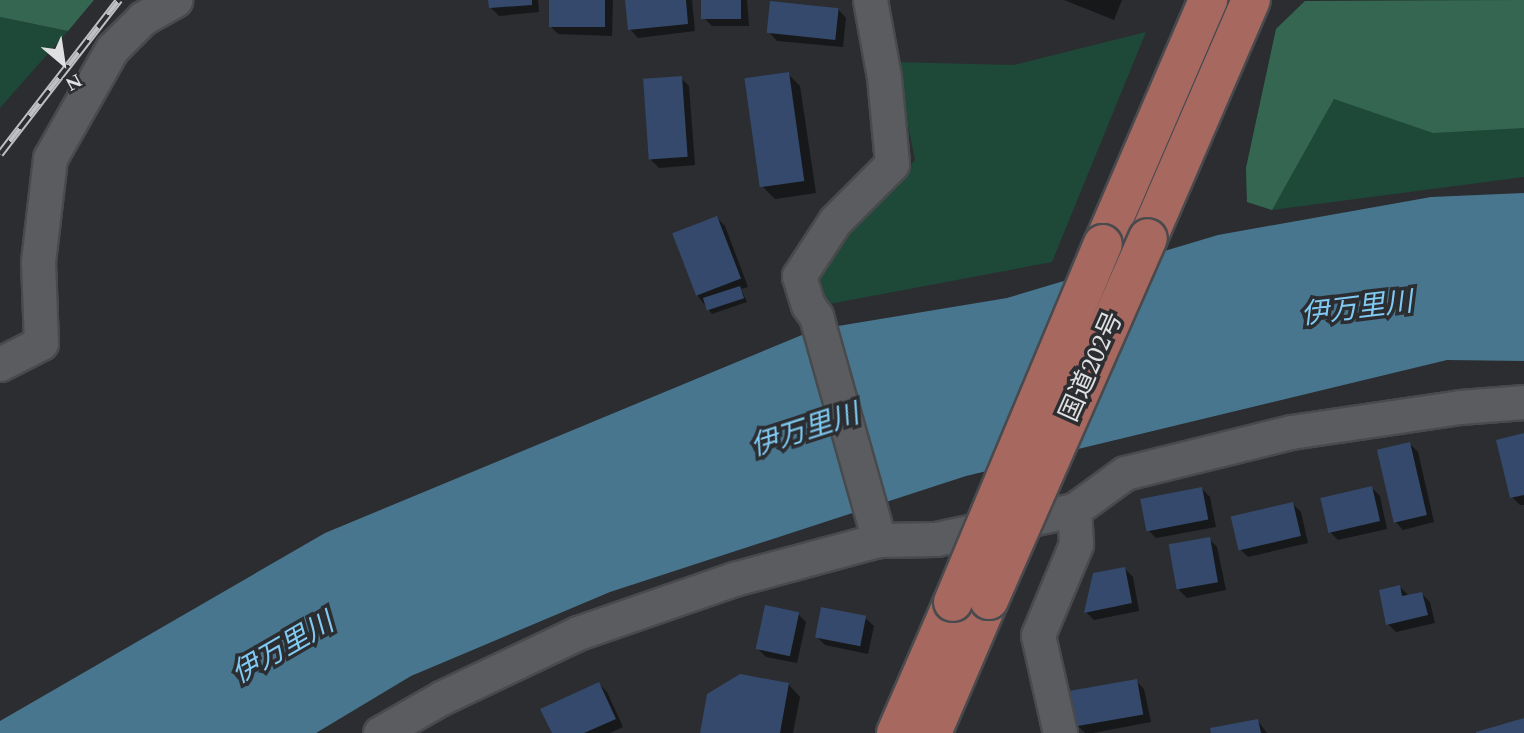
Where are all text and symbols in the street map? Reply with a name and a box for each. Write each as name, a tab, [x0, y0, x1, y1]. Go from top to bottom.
north arrow	[28, 28, 98, 98]
text: N	[60, 65, 87, 98]
water label: 伊万里川	[1299, 286, 1415, 332]
street label: 国道202号	[1054, 307, 1130, 427]
water label: 伊万里川	[747, 398, 863, 464]
water label: 伊万里川	[226, 606, 340, 692]

